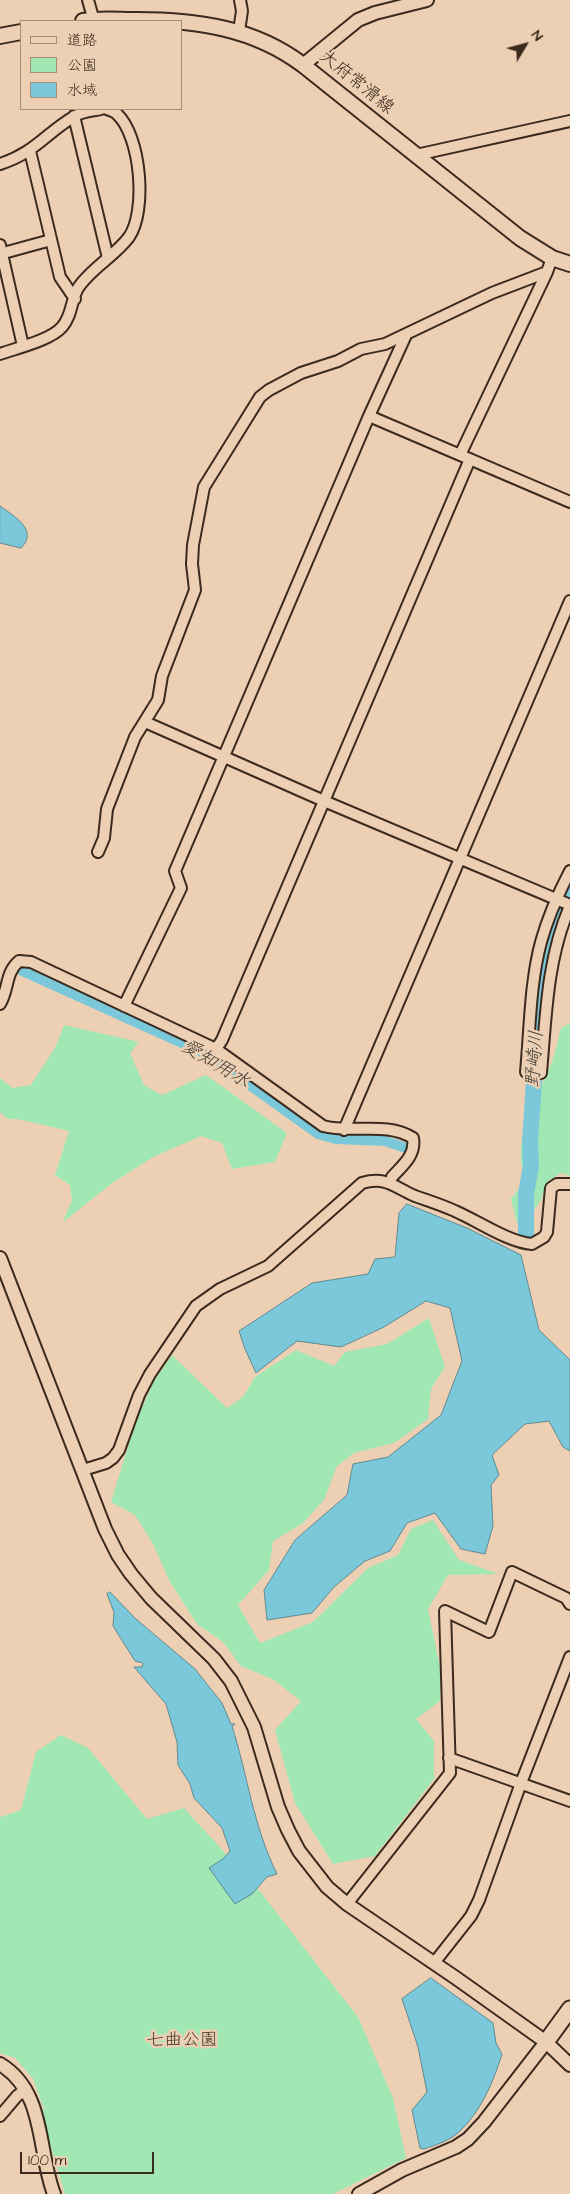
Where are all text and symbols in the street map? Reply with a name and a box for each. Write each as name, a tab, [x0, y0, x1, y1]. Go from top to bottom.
legend	[20, 20, 182, 110]
north arrow	[500, 20, 550, 70]
text: N	[526, 26, 548, 45]
text: 道路	[67, 30, 97, 51]
street label: 大府常滑線	[314, 46, 398, 120]
text: 公園	[67, 55, 97, 76]
text: 水域	[67, 80, 97, 101]
water label: 野崎川	[523, 1030, 549, 1088]
water label: 愛知用水	[177, 1036, 253, 1094]
park label: 七曲公園	[146, 2030, 218, 2052]
scale bar	[22, 2142, 156, 2174]
text: 100 m	[28, 2150, 67, 2171]

